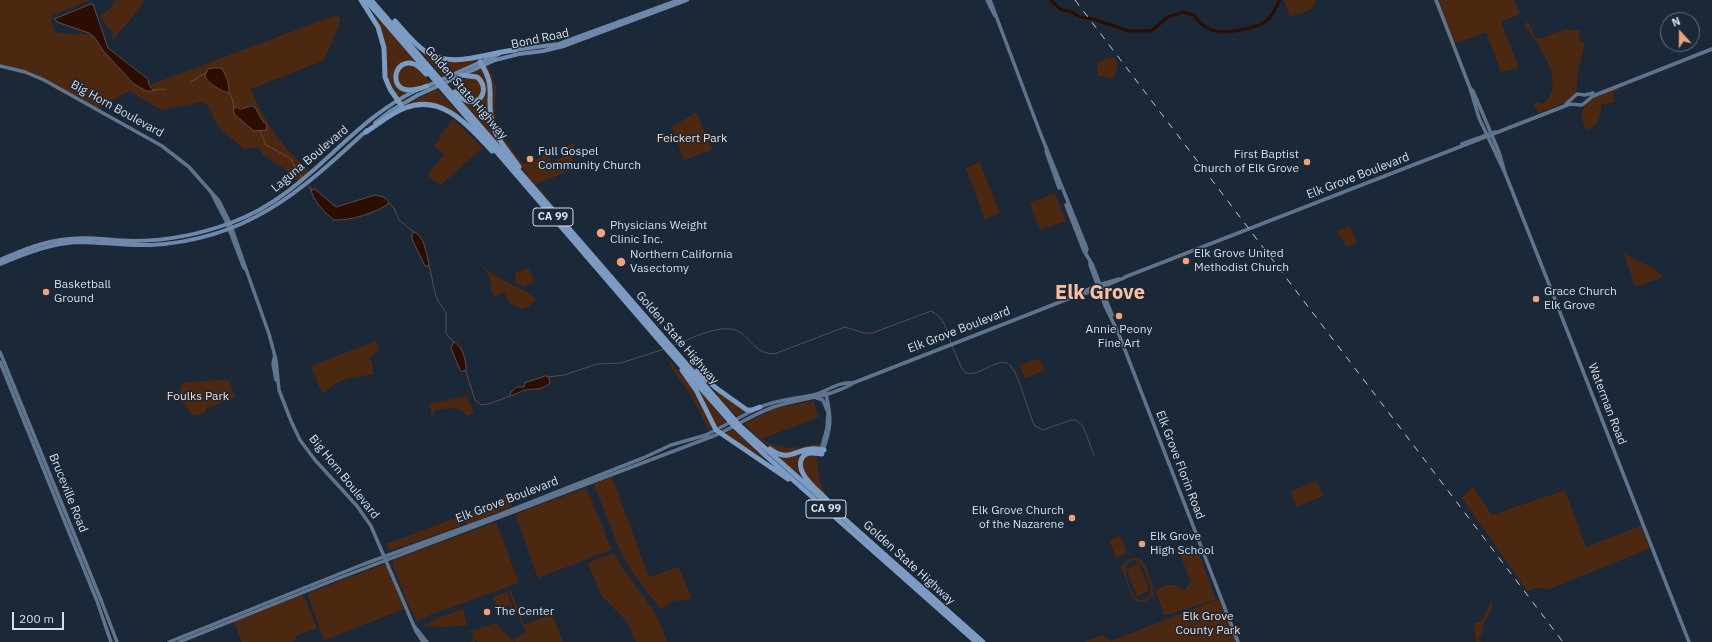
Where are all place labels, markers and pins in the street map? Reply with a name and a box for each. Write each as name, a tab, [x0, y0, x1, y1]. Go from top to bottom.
place label: Full Gospel Community Church	[538, 145, 641, 173]
place label: First Baptist Church of Elk Grove	[1193, 148, 1299, 176]
marker: Full Gospel Community Church	[525, 154, 535, 164]
marker: First Baptist Church of Elk Grove	[1302, 157, 1312, 167]
place label: Physicians Weight Clinic Inc.	[610, 219, 707, 247]
marker: Physicians Weight Clinic Inc.	[595, 227, 607, 239]
place label: Elk Grove United Methodist Church	[1194, 247, 1289, 275]
place label: Northern California Vasectomy	[630, 248, 733, 276]
marker: Northern California Vasectomy	[615, 256, 627, 268]
marker: Elk Grove United Methodist Church	[1181, 256, 1191, 266]
place label: Basketball Ground	[54, 278, 111, 306]
place label: Grace Church Elk Grove	[1544, 285, 1617, 313]
marker: Basketball Ground	[41, 287, 51, 297]
marker: Grace Church Elk Grove	[1531, 294, 1541, 304]
marker: Annie Peony Fine Art	[1114, 311, 1124, 321]
place label: Annie Peony Fine Art	[1086, 323, 1152, 351]
place label: Elk Grove Church of the Nazarene	[972, 504, 1064, 532]
marker: Elk Grove Church of the Nazarene	[1067, 513, 1077, 523]
place label: Elk Grove High School	[1150, 530, 1214, 558]
marker: Elk Grove High School	[1137, 539, 1147, 549]
place label: The Center	[495, 605, 554, 619]
marker: The Center	[482, 607, 492, 617]

